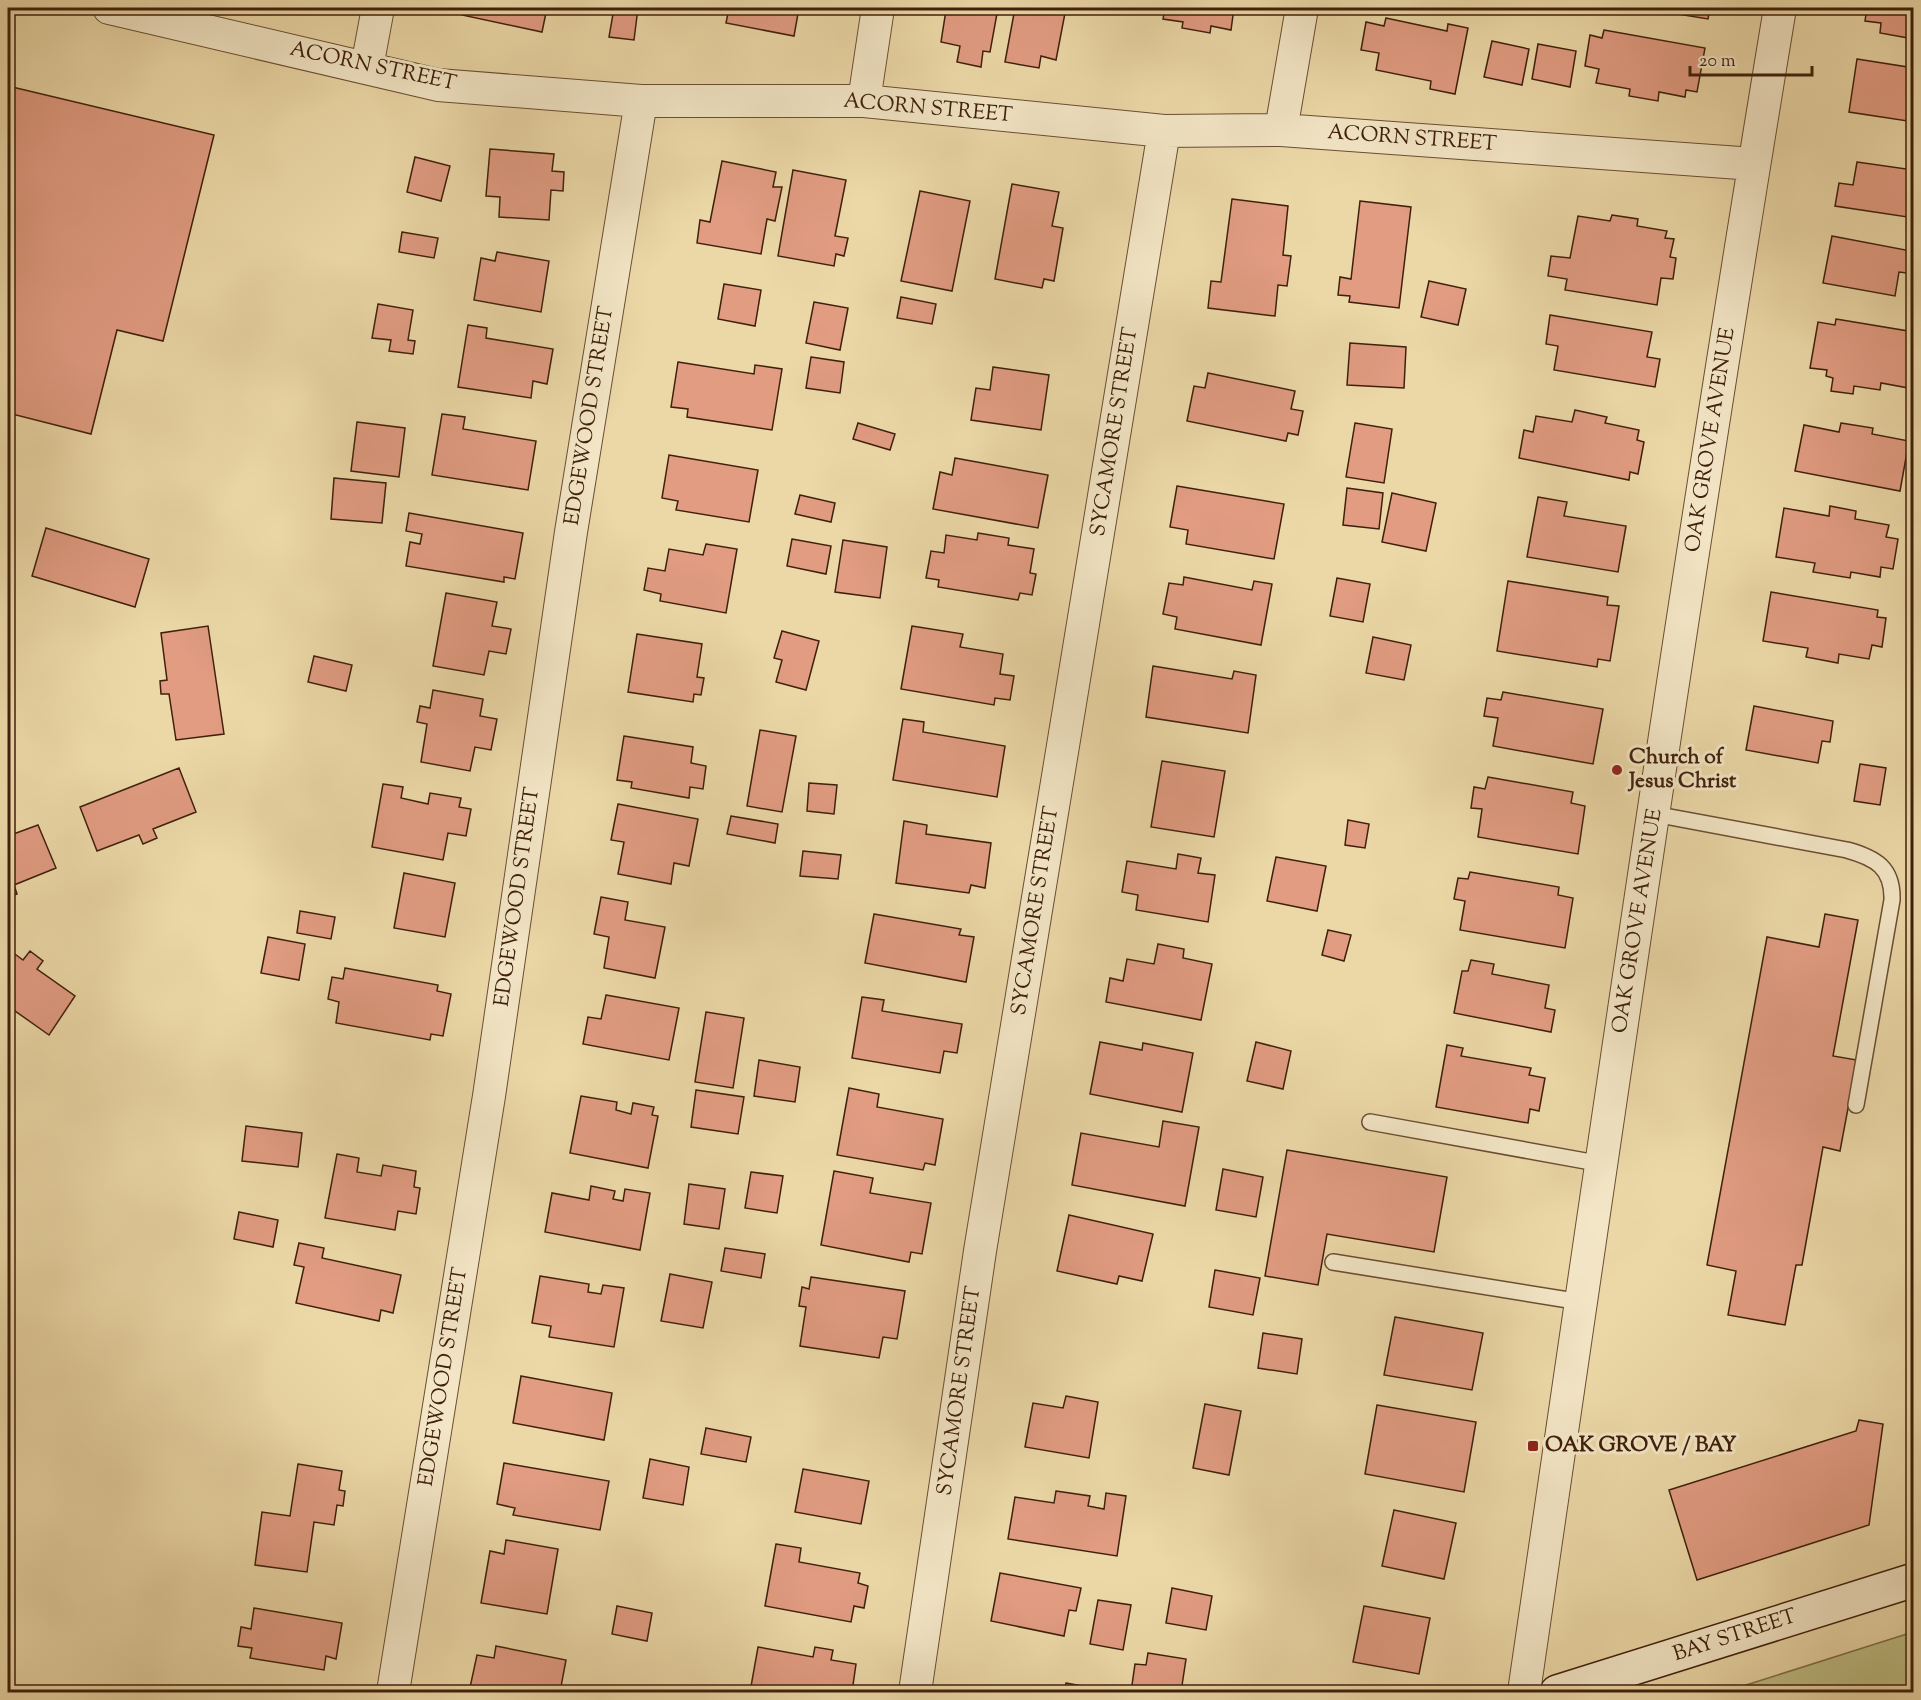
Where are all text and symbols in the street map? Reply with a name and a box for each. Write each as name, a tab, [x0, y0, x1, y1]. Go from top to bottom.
street label: ACORN STREET	[287, 35, 459, 99]
scale bar	[1690, 39, 1812, 77]
text: 20 m	[1699, 49, 1736, 75]
street label: ACORN STREET	[842, 87, 1014, 131]
street label: ACORN STREET	[1326, 118, 1498, 160]
street label: EDGEWOOD STREET	[558, 304, 622, 528]
street label: SYCAMORE STREET	[1084, 325, 1146, 539]
street label: OAK GROVE AVENUE	[1678, 325, 1744, 554]
place label: Church of Jesus Christ	[1627, 743, 1737, 797]
marker: Church of Jesus Christ	[1610, 763, 1624, 777]
street label: EDGEWOOD STREET	[488, 785, 548, 1009]
street label: SYCAMORE STREET	[1005, 804, 1067, 1018]
street label: OAK GROVE AVENUE	[1605, 806, 1671, 1035]
street label: EDGEWOOD STREET	[412, 1265, 476, 1489]
street label: SYCAMORE STREET	[930, 1284, 990, 1498]
place label: OAK GROVE / BAY	[1545, 1431, 1737, 1461]
marker: OAK GROVE / BAY	[1526, 1439, 1540, 1453]
street label: BAY STREET	[1669, 1602, 1801, 1670]

